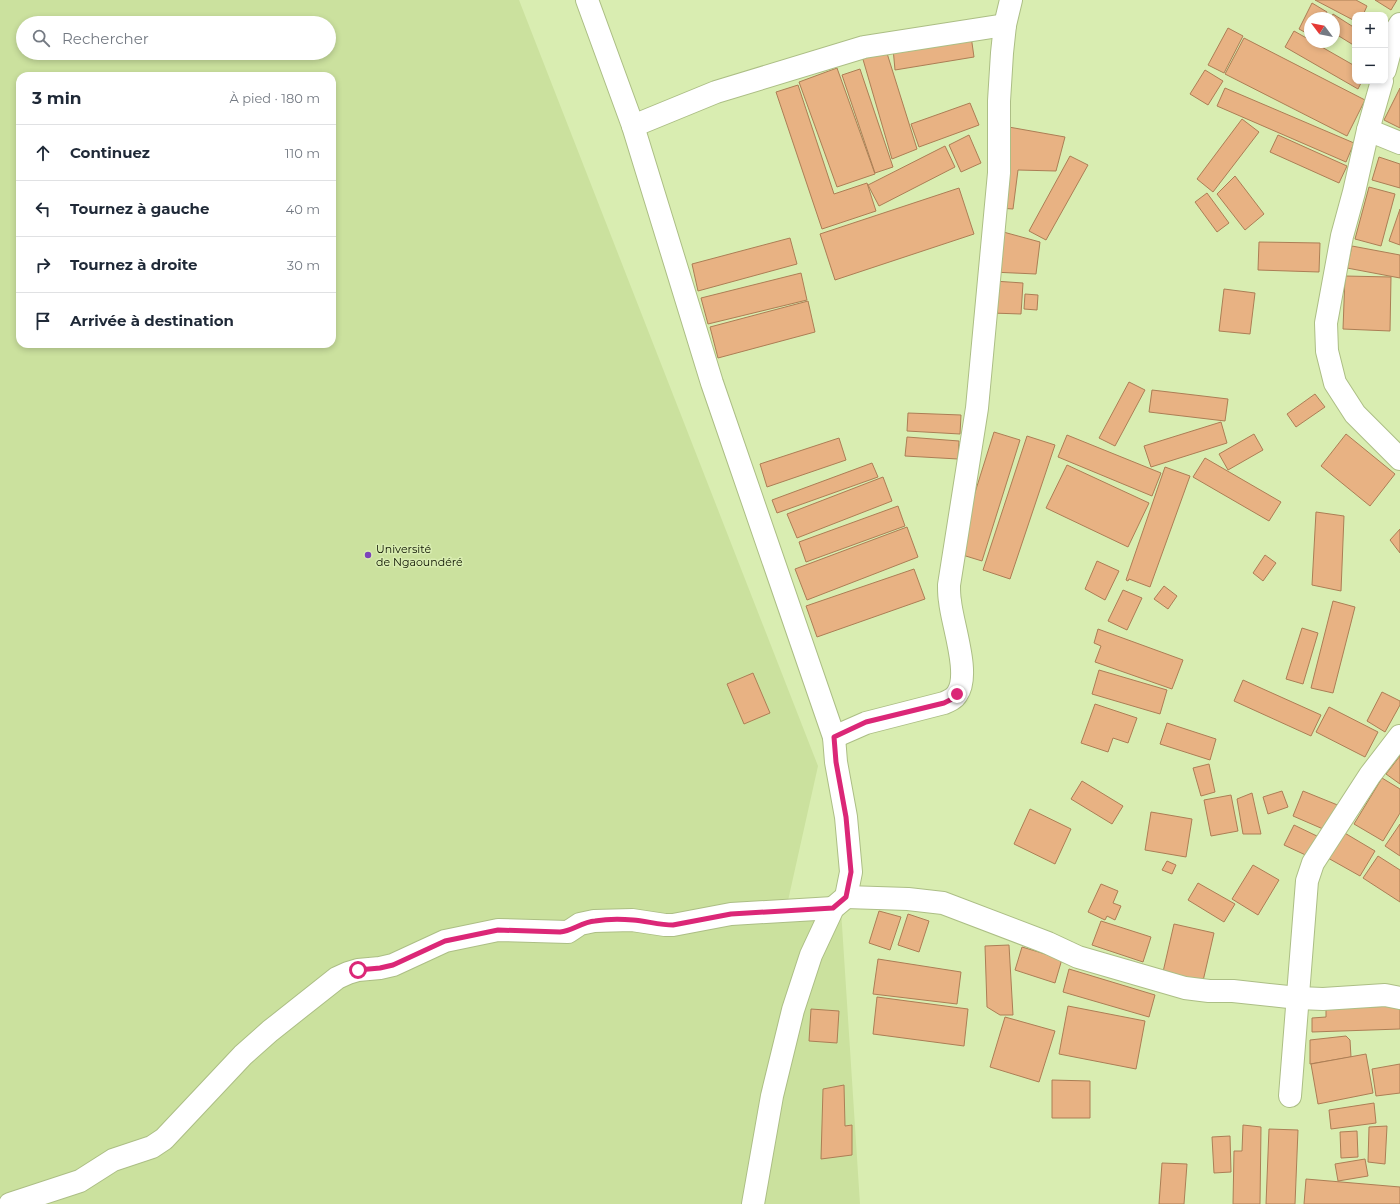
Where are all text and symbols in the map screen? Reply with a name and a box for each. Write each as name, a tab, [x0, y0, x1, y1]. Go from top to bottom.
north arrow	[1304, 12, 1340, 48]
map controls	[1352, 12, 1388, 84]
button: +	[1352, 12, 1388, 48]
search box	[16, 16, 336, 60]
icon: search	[30, 27, 52, 49]
text: Rechercher	[62, 29, 149, 48]
button: −	[1352, 48, 1388, 84]
text: 3 min	[32, 88, 82, 108]
text: À pied · 180 m	[229, 90, 320, 106]
icon: ahead	[32, 142, 54, 164]
text: Continuez	[70, 143, 150, 162]
text: 110 m	[285, 145, 320, 161]
icon: left	[32, 198, 54, 220]
text: Tournez à gauche	[70, 199, 209, 218]
text: 40 m	[286, 201, 320, 217]
icon: right	[32, 254, 54, 276]
text: Tournez à droite	[70, 255, 198, 274]
text: 30 m	[287, 257, 320, 273]
icon: arrive	[32, 310, 54, 332]
text: Arrivée à destination	[70, 311, 234, 330]
place label: Université de Ngaoundéré	[376, 542, 463, 569]
marker: Université de Ngaoundéré	[363, 550, 373, 560]
route end	[948, 685, 966, 703]
route start	[349, 961, 367, 979]

